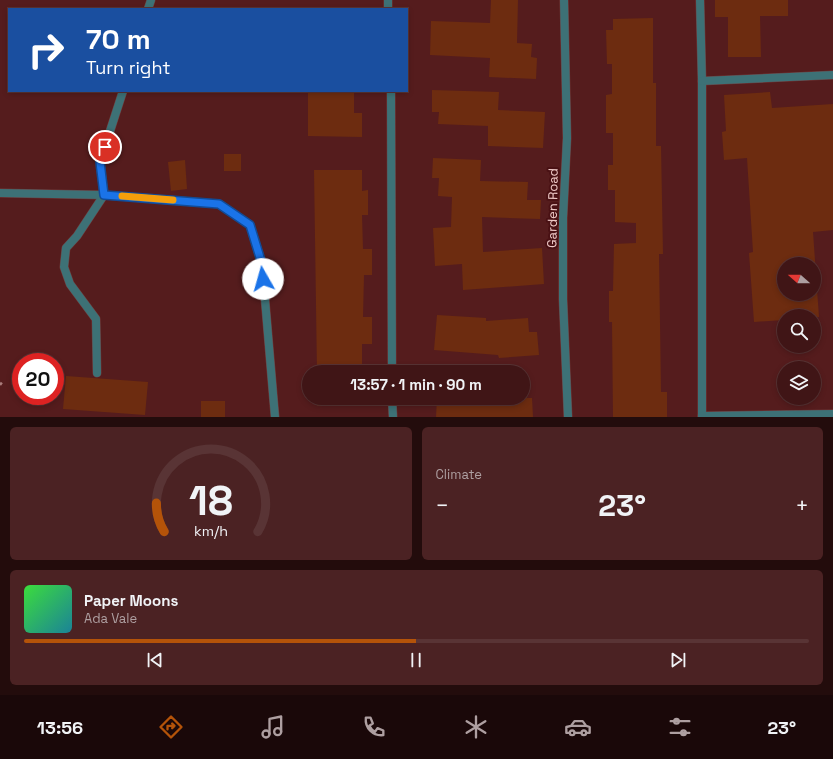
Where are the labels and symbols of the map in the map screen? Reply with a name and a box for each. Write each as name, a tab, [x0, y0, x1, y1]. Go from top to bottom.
pin	[88, 130, 122, 164]
street label: Garden Road	[543, 168, 562, 248]
north arrow	[777, 257, 821, 301]
position arrow	[242, 258, 284, 300]
speed limit sign: 20	[12, 353, 64, 405]

